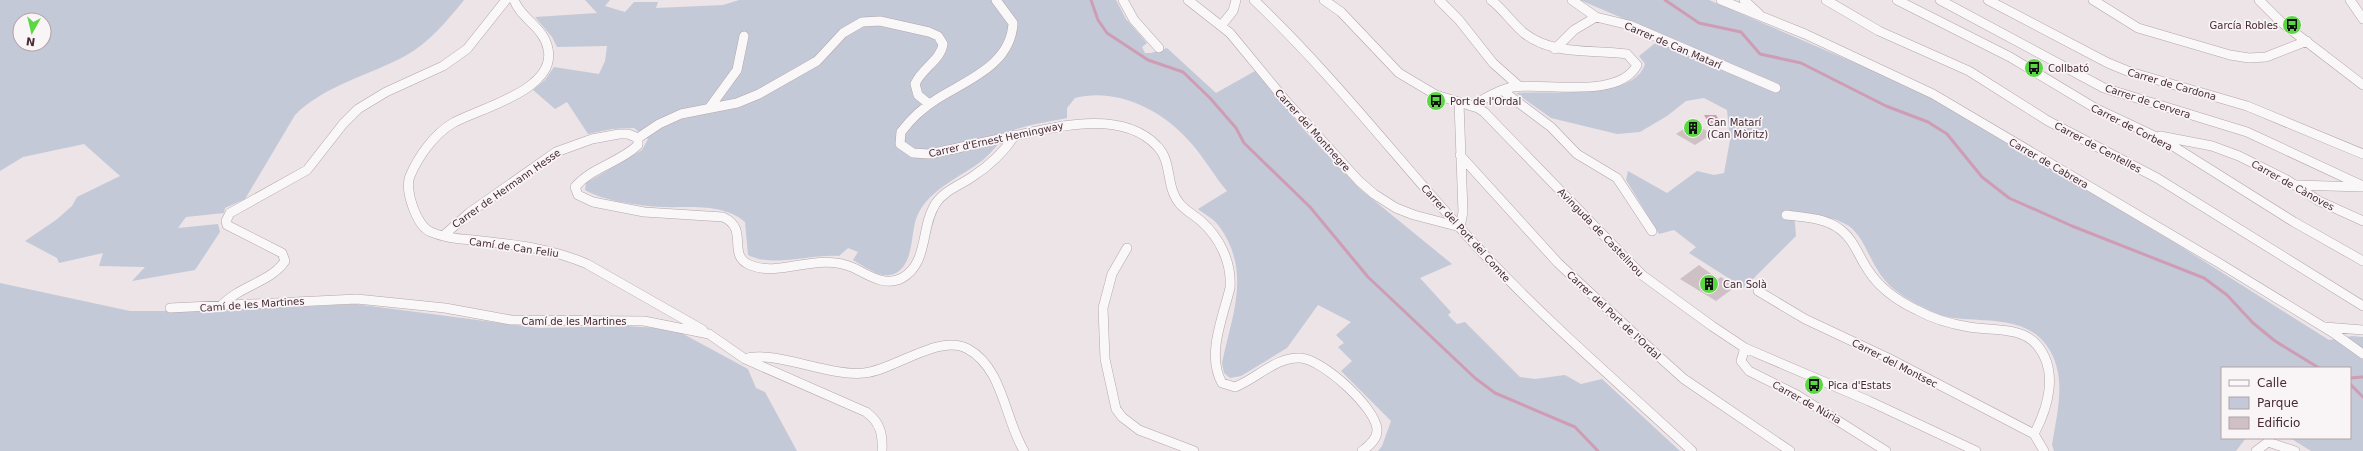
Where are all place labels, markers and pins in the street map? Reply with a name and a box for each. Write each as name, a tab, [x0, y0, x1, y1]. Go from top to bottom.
bus stop icon: García Robles	[2281, 14, 2303, 36]
place label: García Robles	[2210, 20, 2278, 31]
bus stop icon: Collbató	[2023, 57, 2045, 79]
place label: Collbató	[2048, 63, 2089, 74]
bus stop icon: Port de l'Ordal	[1425, 90, 1447, 112]
place label: Port de l'Ordal	[1450, 96, 1521, 107]
building icon: Can Matarí (Can Mòritz)	[1682, 117, 1704, 139]
place label: Can Matarí (Can Mòritz)	[1707, 117, 1768, 140]
building icon: Can Solà	[1698, 273, 1720, 295]
place label: Can Solà	[1723, 279, 1767, 290]
bus stop icon: Pica d'Estats	[1803, 374, 1825, 396]
place label: Pica d'Estats	[1828, 380, 1891, 391]

